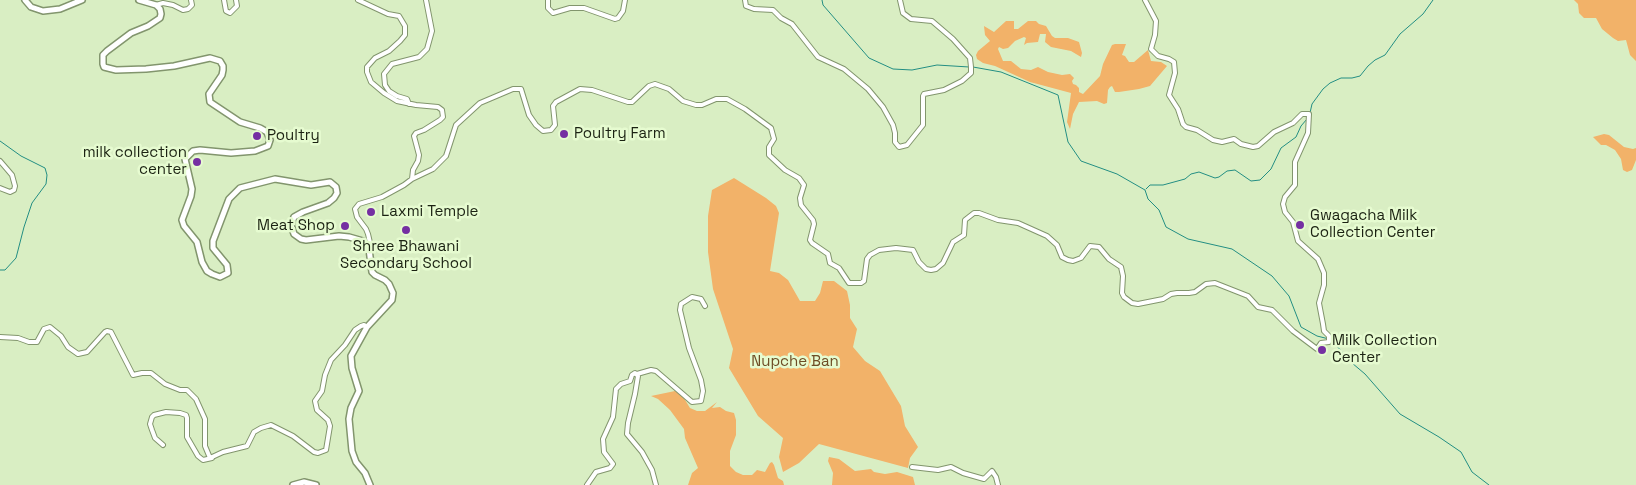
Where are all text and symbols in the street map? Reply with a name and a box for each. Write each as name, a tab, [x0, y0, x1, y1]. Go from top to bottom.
place label: Poultry Farm	[574, 125, 666, 143]
place label: Poultry	[267, 127, 320, 145]
marker: Poultry Farm	[558, 128, 570, 140]
marker: Poultry	[251, 130, 263, 142]
place label: milk collection center	[83, 144, 187, 179]
marker: milk collection center	[191, 156, 203, 168]
place label: Laxmi Temple	[381, 203, 478, 221]
marker: Laxmi Temple	[365, 206, 377, 218]
place label: Gwagacha Milk Collection Center	[1310, 207, 1435, 242]
place label: Meat Shop	[257, 217, 335, 235]
marker: Gwagacha Milk Collection Center	[1294, 219, 1306, 231]
marker: Meat Shop	[339, 220, 351, 232]
marker: Shree Bhawani Secondary School	[400, 224, 412, 236]
place label: Shree Bhawani Secondary School	[340, 238, 472, 273]
place label: Milk Collection Center	[1332, 332, 1437, 367]
marker: Milk Collection Center	[1316, 344, 1328, 356]
park label: Nupche Ban	[751, 353, 839, 371]

